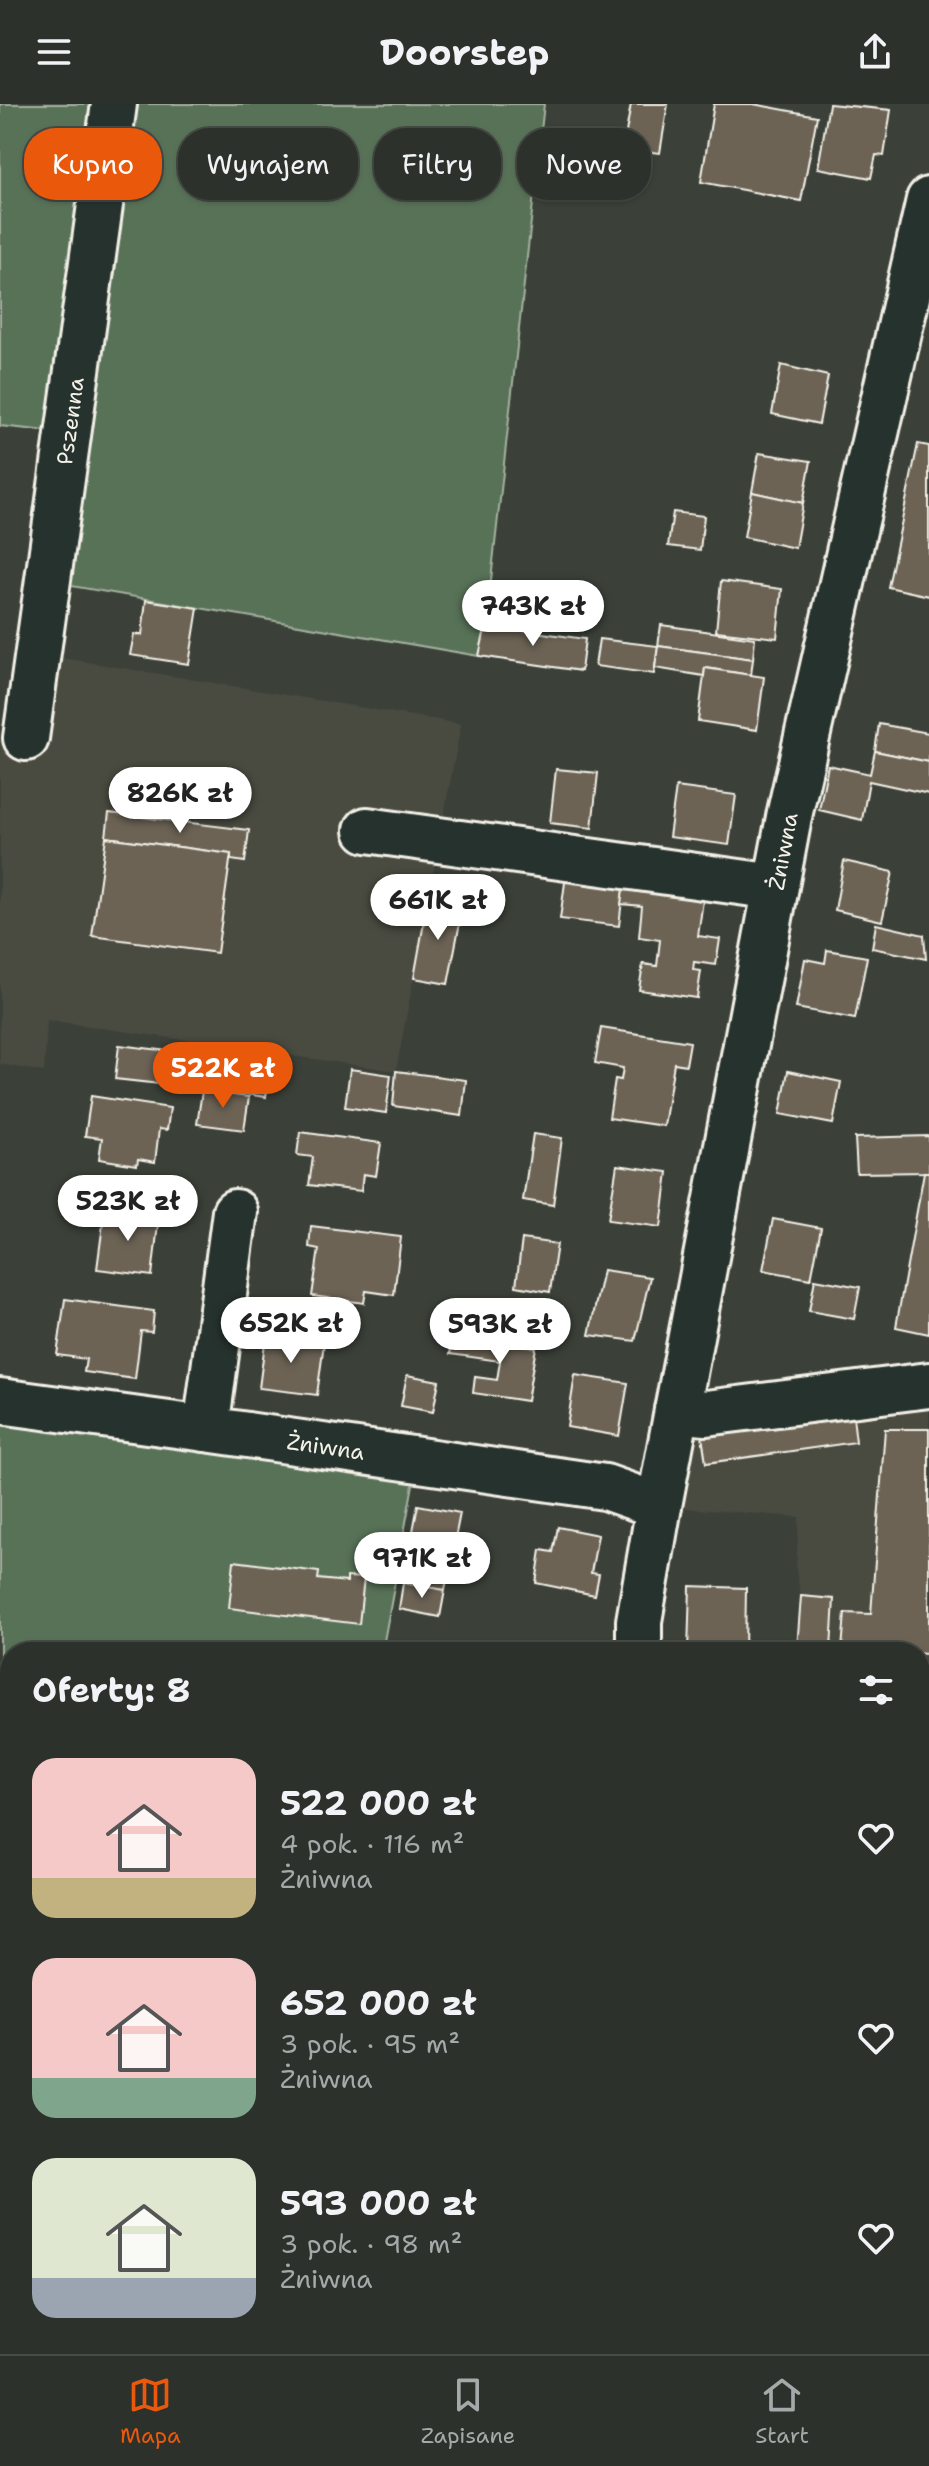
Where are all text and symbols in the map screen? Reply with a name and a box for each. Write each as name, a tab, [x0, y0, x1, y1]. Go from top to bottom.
text: Doorstep	[380, 28, 549, 77]
icon: menu	[32, 30, 76, 74]
icon: share	[853, 30, 897, 74]
chip: Kupno	[24, 128, 162, 200]
chip: Wynajem	[178, 128, 358, 200]
chip: Filtry	[374, 128, 501, 200]
chip: Nowe	[517, 128, 651, 200]
street label: Pszenna	[50, 375, 91, 467]
pin: 743K zł	[459, 580, 607, 648]
text: 743K zł	[480, 588, 586, 623]
pin: 826K zł	[106, 767, 254, 835]
text: 826K zł	[127, 775, 233, 810]
street label: Żniwna	[762, 810, 805, 893]
pin: 661K zł	[364, 874, 512, 942]
text: 661K zł	[388, 882, 488, 917]
pin: 522K zł	[149, 1042, 297, 1110]
text: 522K zł	[171, 1050, 275, 1085]
pin: 523K zł	[54, 1175, 202, 1243]
text: 523K zł	[76, 1183, 180, 1218]
pin: 652K zł	[217, 1297, 365, 1365]
pin: 593K zł	[426, 1298, 574, 1366]
text: 652K zł	[239, 1305, 343, 1340]
text: 593K zł	[448, 1306, 552, 1341]
street label: Żniwna	[285, 1427, 367, 1467]
pin: 971K zł	[348, 1532, 496, 1600]
text: 971K zł	[372, 1540, 472, 1575]
text: Oferty: 8	[32, 1667, 191, 1713]
icon: filters	[854, 1668, 898, 1712]
text: 522 000 zł	[280, 1780, 476, 1826]
icon: home	[96, 1790, 192, 1886]
icon: heart	[854, 1816, 898, 1860]
text: 4 pok. · 116 m²	[280, 1826, 465, 1861]
text: Żniwna	[280, 1861, 373, 1896]
text: 652 000 zł	[280, 1980, 476, 2026]
icon: home	[96, 1990, 192, 2086]
icon: heart	[854, 2016, 898, 2060]
text: 3 pok. · 95 m²	[280, 2026, 460, 2061]
text: Żniwna	[280, 2061, 373, 2096]
text: 593 000 zł	[280, 2180, 477, 2226]
icon: home	[96, 2190, 192, 2286]
icon: heart	[854, 2216, 898, 2260]
text: 3 pok. · 98 m²	[280, 2226, 462, 2261]
text: Żniwna	[280, 2261, 373, 2296]
tab: Mapa	[120, 2373, 181, 2450]
tab: Zapisane	[421, 2373, 515, 2450]
tab: Start	[755, 2373, 809, 2450]

